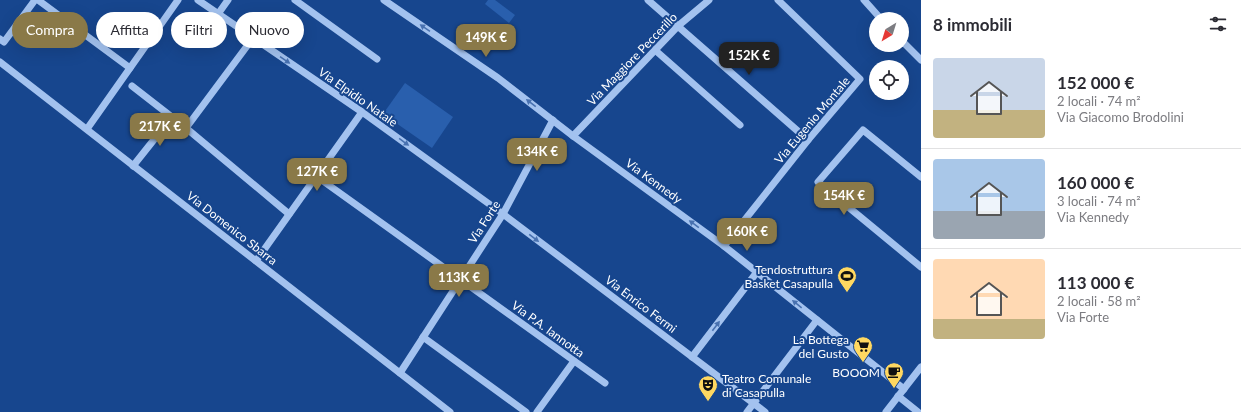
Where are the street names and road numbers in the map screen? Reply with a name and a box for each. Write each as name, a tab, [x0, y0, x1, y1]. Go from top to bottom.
street label: Via Maggiore Peccerillo	[584, 9, 680, 109]
street label: Via Elpidio Natale	[316, 64, 400, 130]
street label: Via Eugenio Montale	[771, 73, 853, 167]
street label: Via Kennedy	[623, 155, 686, 207]
street label: Via Domenico Sbarra	[184, 188, 280, 268]
street label: Via Forte	[465, 198, 503, 246]
street label: Via Enrico Fermi	[602, 272, 680, 336]
street label: Via P.A. Iannotta	[509, 298, 587, 360]

